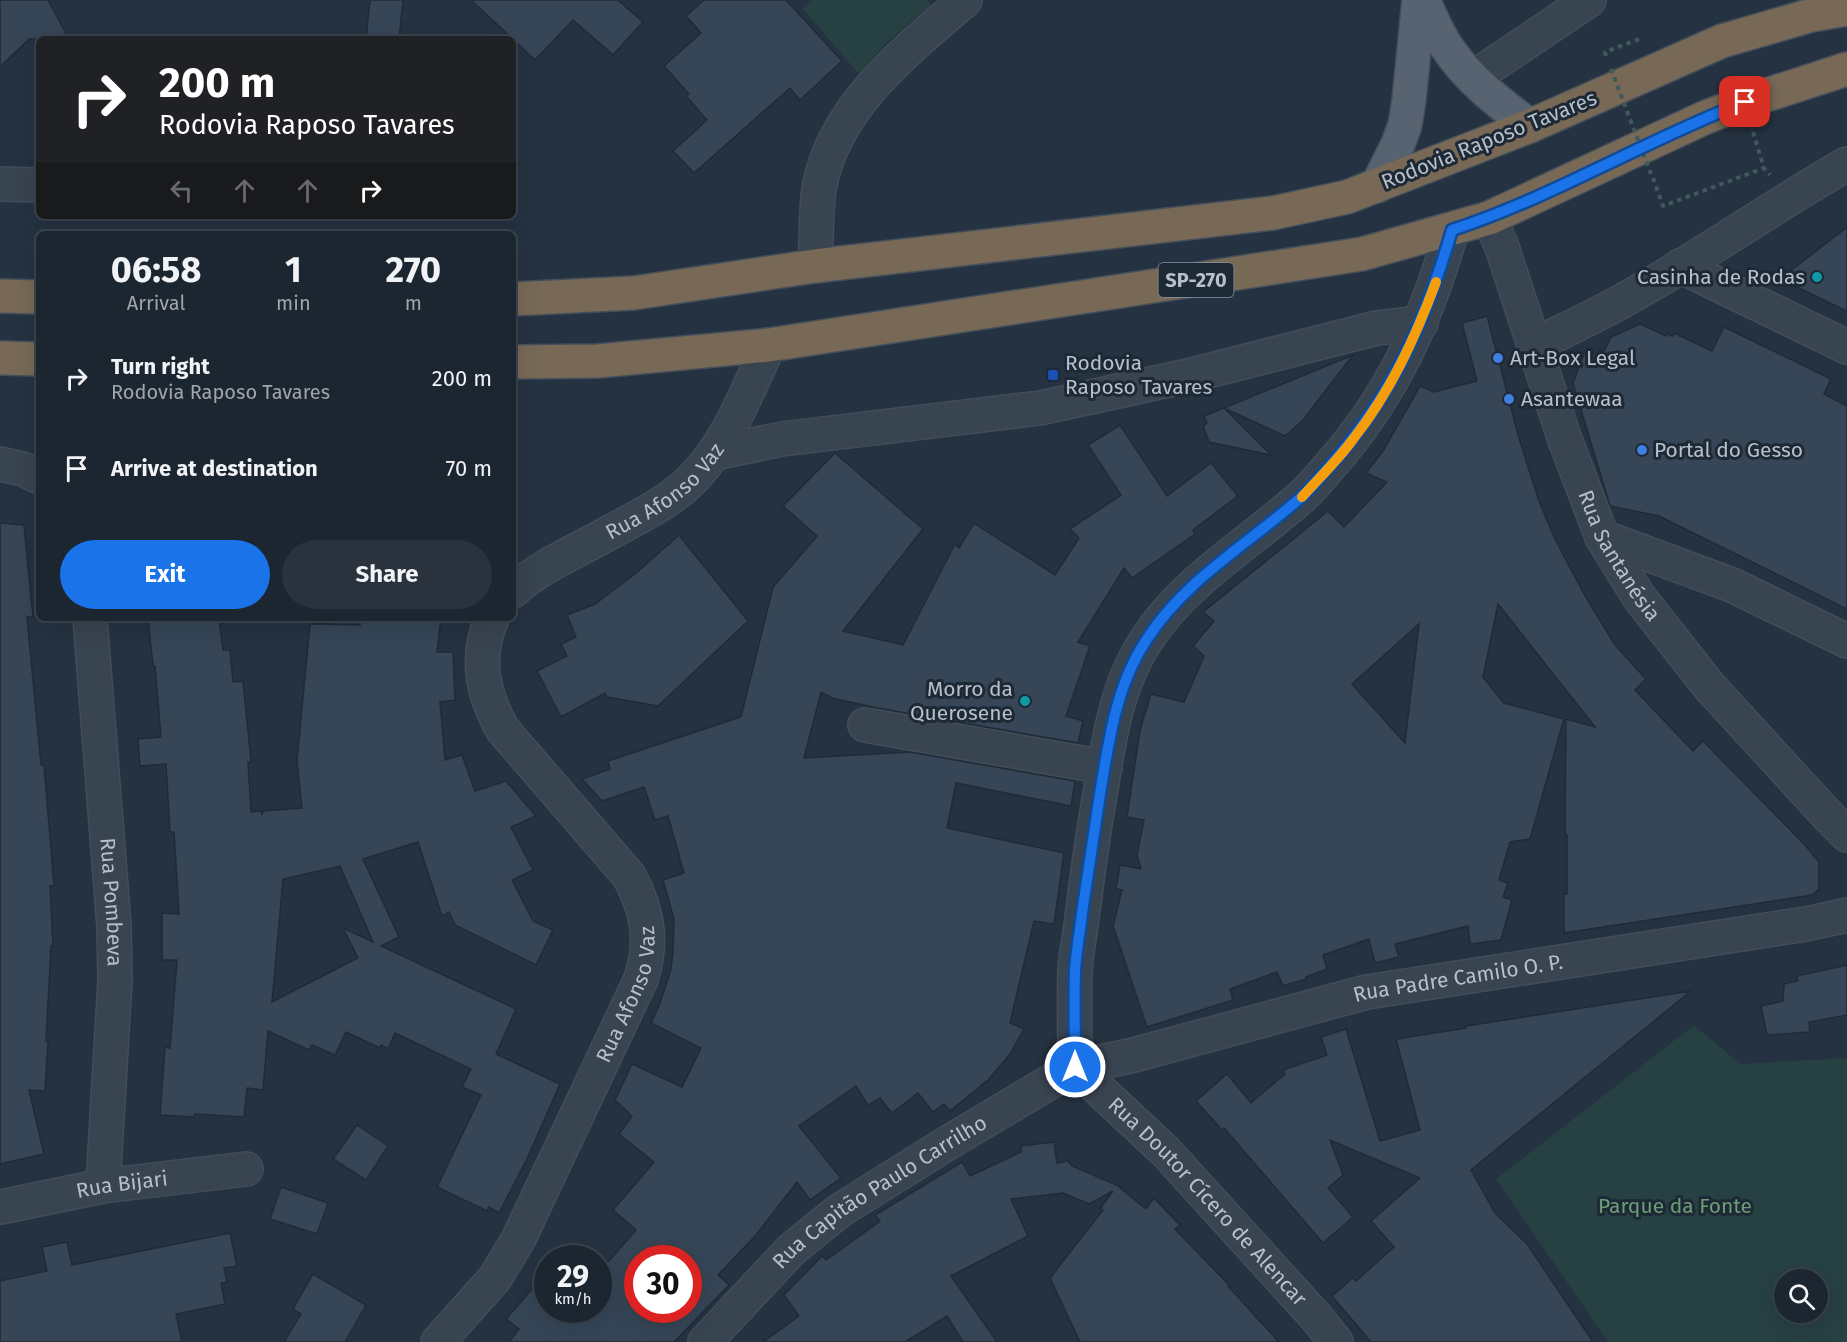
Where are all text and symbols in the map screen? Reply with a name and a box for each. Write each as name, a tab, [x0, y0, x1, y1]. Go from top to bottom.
text: 200 m	[159, 58, 275, 108]
icon: right	[60, 60, 138, 138]
pin	[1719, 76, 1770, 127]
street label: Rodovia Raposo Tavares	[1378, 85, 1601, 195]
icon: arrive	[1728, 85, 1761, 118]
text: Rodovia Raposo Tavares	[159, 109, 455, 141]
icon: left	[165, 174, 198, 207]
icon: ahead	[228, 174, 261, 207]
icon: ahead	[291, 174, 324, 207]
icon: right	[354, 174, 387, 207]
text: 06:58	[111, 248, 201, 292]
text: 1	[285, 248, 302, 292]
text: 270	[385, 248, 441, 292]
road number: SP-270	[1158, 263, 1234, 297]
place label: Casinha de Rodas	[1637, 264, 1805, 290]
marker: Casinha de Rodas	[1810, 270, 1824, 284]
text: Arrival	[127, 291, 185, 315]
text: min	[276, 291, 311, 315]
text: m	[405, 291, 422, 315]
place label: Art-Box Legal	[1510, 345, 1635, 371]
place label: Rodovia Raposo Tavares	[1065, 350, 1213, 400]
marker: Art-Box Legal	[1491, 351, 1505, 365]
text: Turn right	[111, 353, 210, 380]
icon: right	[60, 362, 93, 395]
text: 200 m	[432, 365, 492, 392]
marker: Rodovia Raposo Tavares	[1046, 368, 1060, 382]
text: Rodovia Raposo Tavares	[111, 380, 330, 404]
place label: Asantewaa	[1521, 386, 1623, 412]
marker: Asantewaa	[1502, 392, 1516, 406]
place label: Portal do Gesso	[1654, 437, 1803, 463]
street label: Rua Afonso Vaz	[601, 438, 730, 545]
marker: Portal do Gesso	[1635, 443, 1649, 457]
icon: arrive	[60, 452, 93, 485]
text: Arrive at destination	[111, 455, 318, 482]
text: 70 m	[446, 455, 492, 482]
street label: Rua Santanésia	[1572, 486, 1666, 627]
button: Exit	[60, 540, 270, 609]
button: Share	[282, 540, 492, 609]
place label: Morro da Querosene	[910, 676, 1013, 726]
marker: Morro da Querosene	[1018, 694, 1032, 708]
street label: Rua Pombeva	[94, 837, 128, 967]
street label: Rua Afonso Vaz	[590, 925, 661, 1067]
street label: Rua Padre Camilo O. P.	[1350, 949, 1565, 1008]
position arrow	[1043, 1035, 1107, 1099]
street label: Rua Doutor Cícero de Alencar	[1103, 1092, 1313, 1311]
street label: Rua Capitão Paulo Carrilho	[767, 1110, 992, 1274]
street label: Rua Bijari	[74, 1165, 169, 1204]
park label: Parque da Fonte	[1598, 1193, 1752, 1219]
speed limit sign: 30	[624, 1245, 702, 1323]
text: 29	[557, 1259, 589, 1295]
map controls	[1774, 1269, 1828, 1323]
button: search	[1774, 1269, 1828, 1323]
text: km/h	[554, 1290, 592, 1308]

